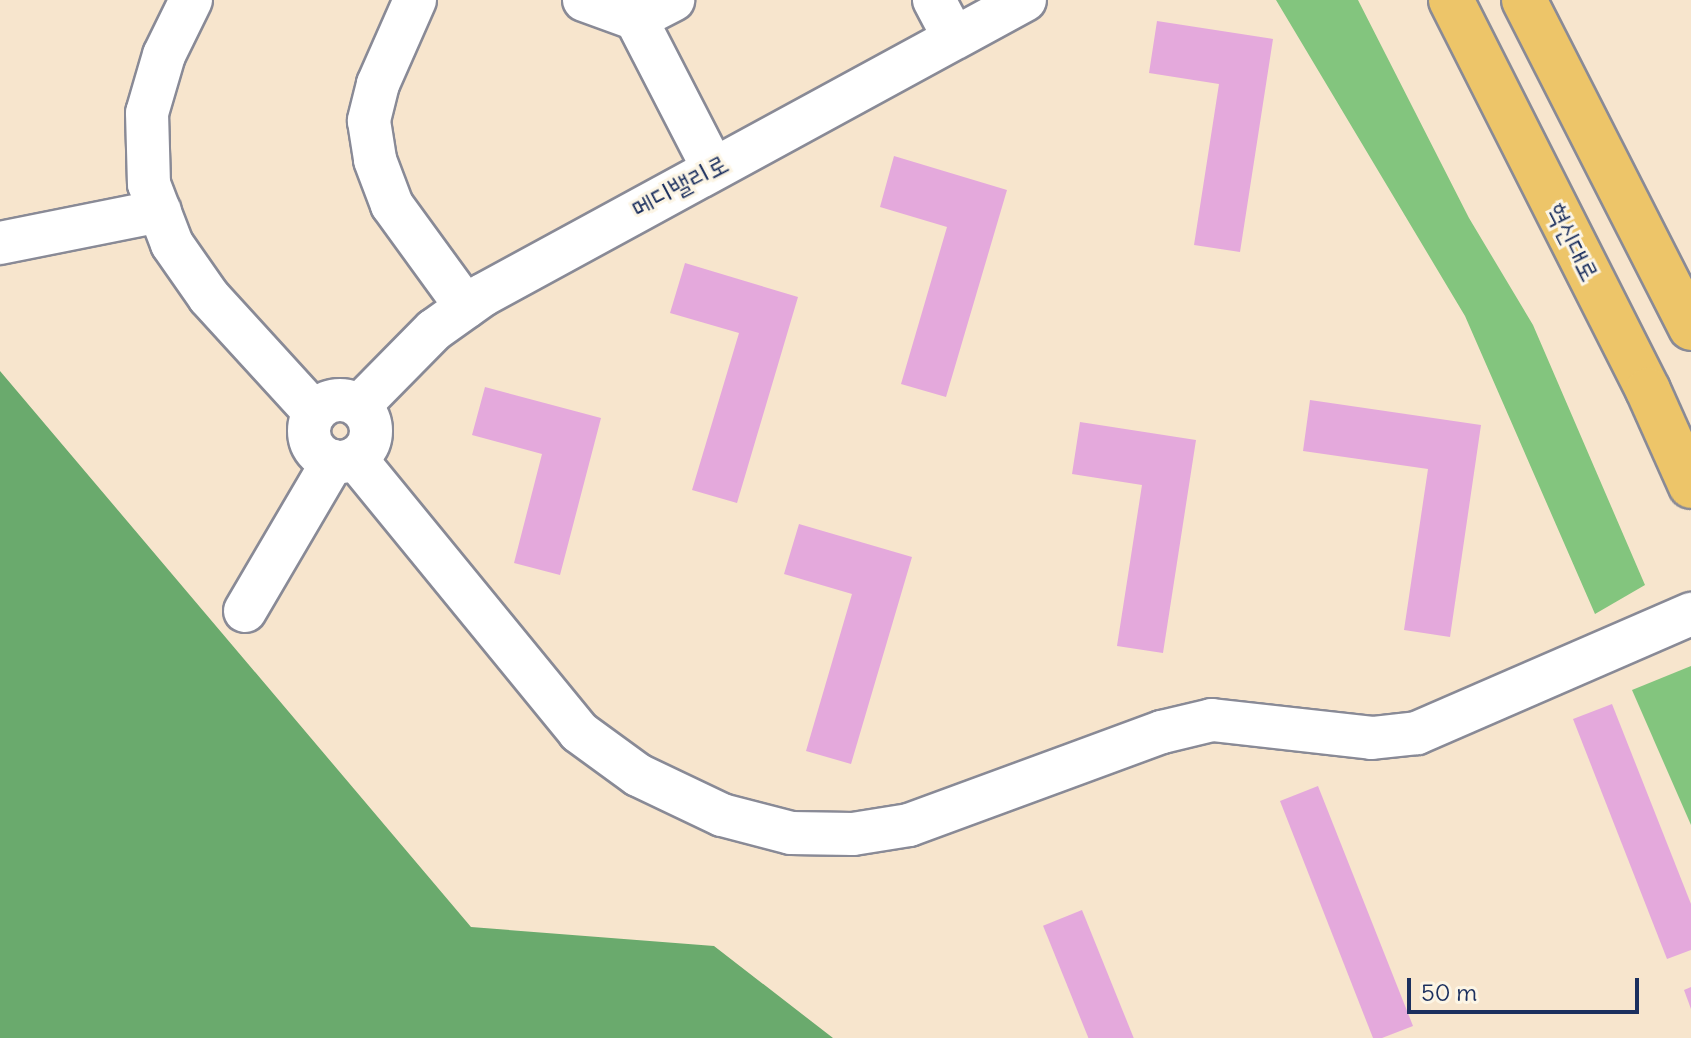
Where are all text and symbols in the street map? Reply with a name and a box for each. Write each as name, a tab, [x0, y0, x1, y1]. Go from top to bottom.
street label: 메디밸리로	[626, 148, 734, 224]
street label: 혁신대로	[1540, 198, 1606, 286]
scale bar	[1411, 962, 1643, 1012]
text: 50 m	[1421, 977, 1477, 1007]

